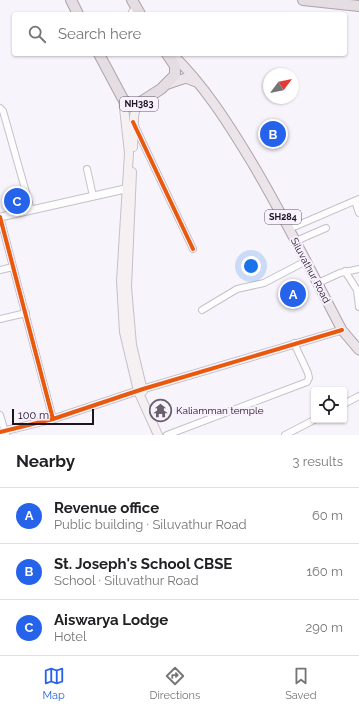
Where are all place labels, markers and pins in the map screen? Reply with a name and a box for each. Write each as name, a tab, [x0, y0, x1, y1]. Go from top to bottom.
pin: B	[260, 119, 286, 149]
pin: C	[4, 186, 30, 216]
pin: A	[280, 279, 306, 309]
temple icon: Kaliamman temple	[148, 397, 174, 423]
place label: Kaliamman temple	[176, 405, 264, 416]

